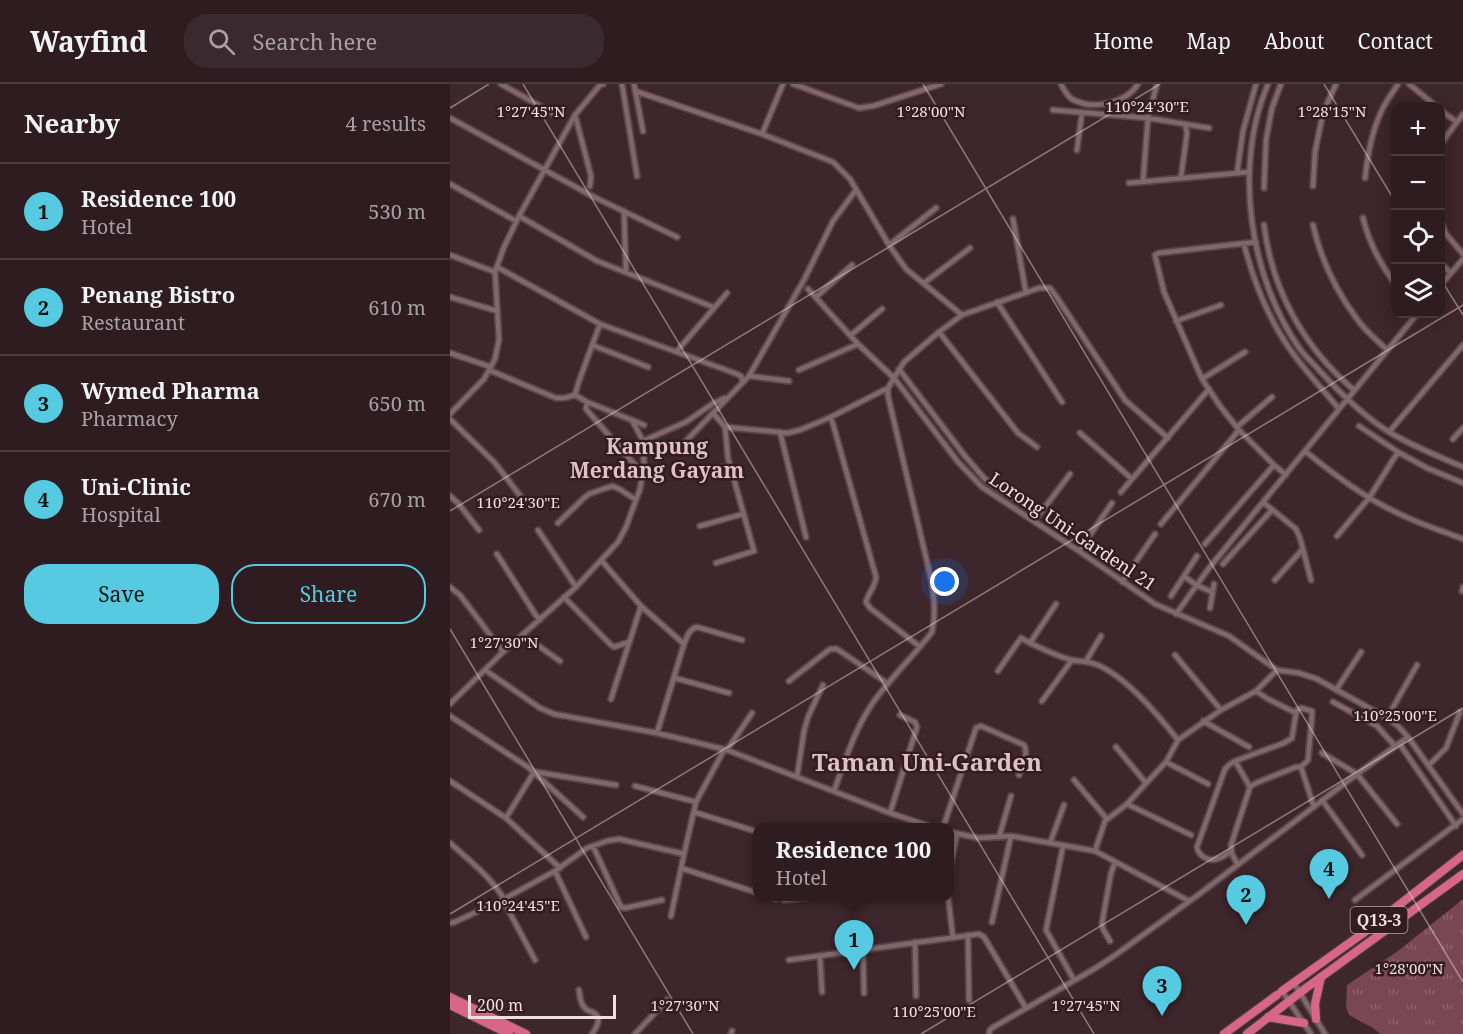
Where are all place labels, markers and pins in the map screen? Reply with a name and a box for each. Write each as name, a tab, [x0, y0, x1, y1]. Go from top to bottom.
pin: 4	[1310, 850, 1348, 899]
pin: 2	[1226, 876, 1266, 925]
pin: 1	[834, 920, 874, 970]
pin: 3	[1142, 966, 1182, 1016]

